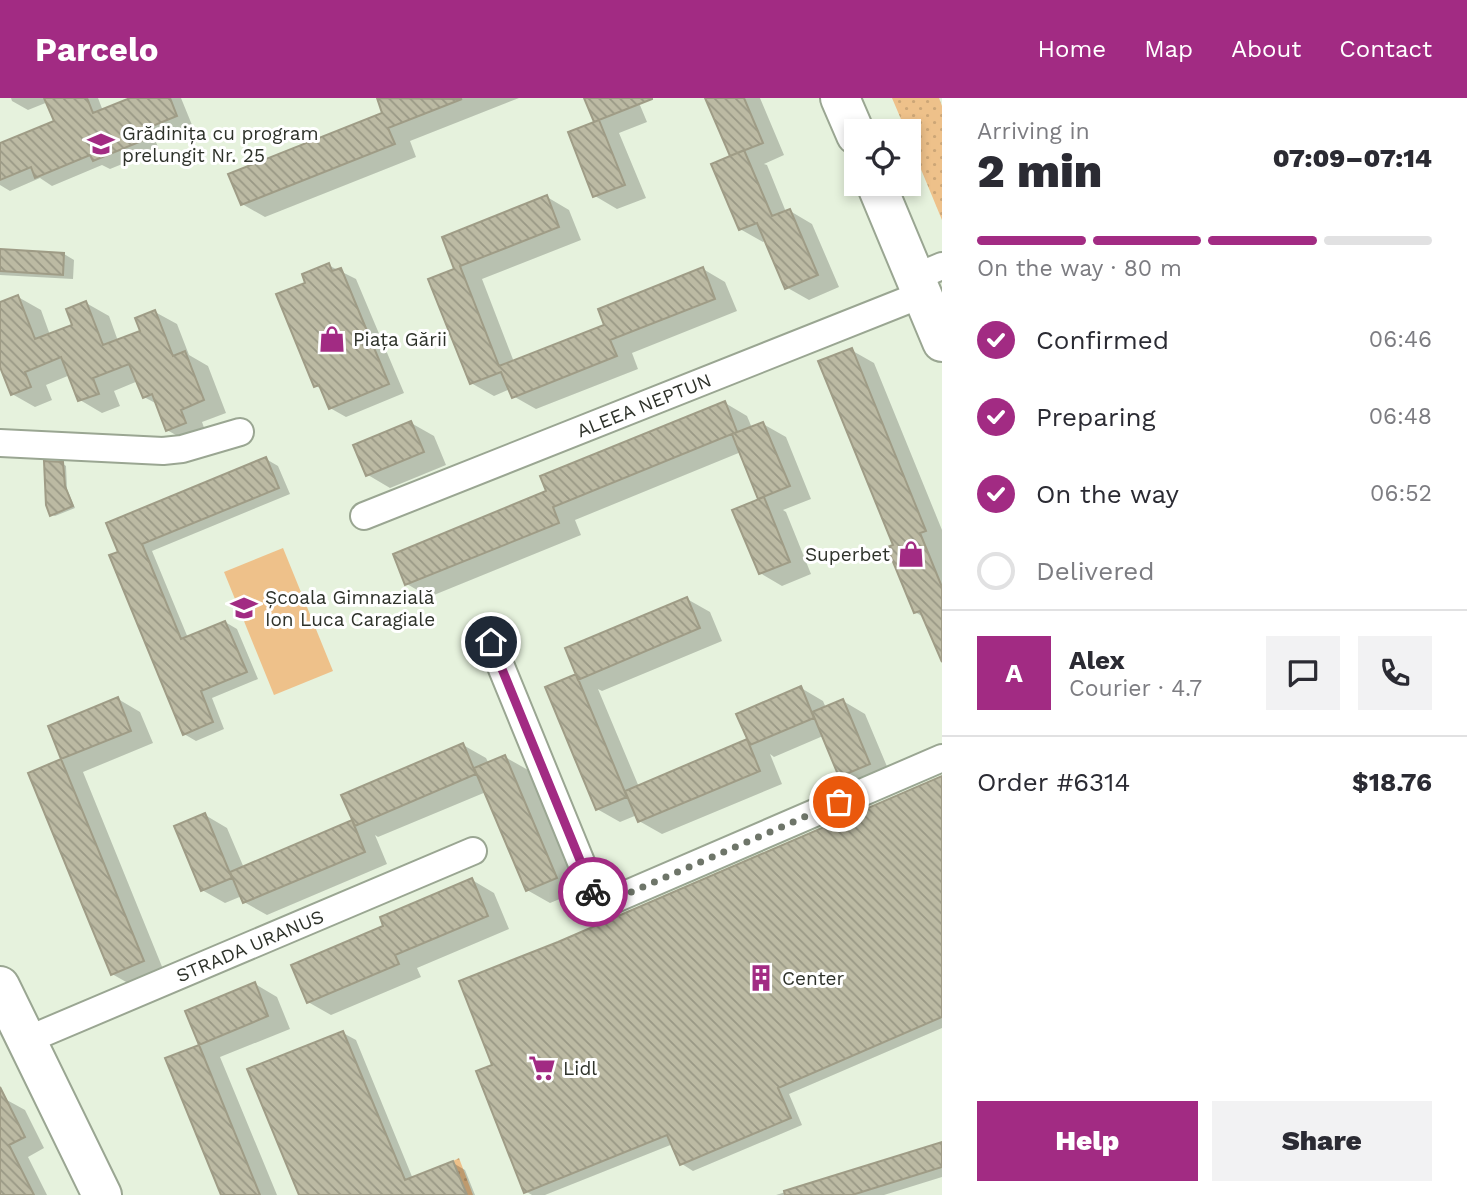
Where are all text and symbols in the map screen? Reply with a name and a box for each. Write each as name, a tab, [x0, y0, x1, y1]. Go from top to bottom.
text: Parcelo	[35, 30, 159, 69]
text: Home	[1038, 35, 1106, 63]
text: Map	[1144, 35, 1193, 63]
text: About	[1231, 35, 1301, 63]
text: Contact	[1339, 35, 1432, 63]
text: Arriving in	[977, 118, 1090, 145]
map controls	[844, 119, 921, 196]
button: locate	[844, 119, 921, 196]
place label: Grădinița cu program prelungit Nr. 25	[122, 122, 319, 167]
school or university icon: Grădinița cu program prelungit Nr. 25	[86, 129, 116, 159]
text: 07:09–07:14	[1273, 143, 1432, 173]
text: 2 min	[977, 144, 1102, 198]
text: On the way · 80 m	[977, 255, 1182, 282]
icon: check	[977, 321, 1015, 359]
shop icon: Piața Gării	[317, 324, 347, 354]
text: Confirmed	[1036, 325, 1169, 355]
text: 06:46	[1369, 326, 1432, 353]
place label: Piața Gării	[353, 328, 447, 351]
street label: ALEEA NEPTUN	[573, 368, 715, 442]
icon: check	[977, 398, 1015, 436]
text: Preparing	[1036, 402, 1156, 432]
text: 06:48	[1369, 403, 1432, 430]
icon: check	[977, 475, 1015, 513]
text: On the way	[1036, 479, 1179, 509]
text: 06:52	[1370, 480, 1432, 507]
shop icon: Superbet	[896, 539, 926, 569]
place label: Superbet	[805, 543, 890, 566]
text: Delivered	[1036, 556, 1155, 586]
place label: Școala Gimnazială Ion Luca Caragiale	[265, 586, 435, 631]
school or university icon: Școala Gimnazială Ion Luca Caragiale	[229, 593, 259, 623]
pin	[461, 612, 521, 672]
icon: home	[472, 623, 510, 661]
button: chat	[1266, 636, 1340, 710]
button: phone	[1358, 636, 1432, 710]
text: Alex	[1069, 645, 1125, 675]
text: A	[1005, 658, 1023, 688]
text: Courier · 4.7	[1069, 675, 1202, 702]
text: Order #6314	[977, 767, 1130, 797]
text: $18.76	[1352, 767, 1432, 797]
pin	[809, 772, 869, 832]
icon: bag	[820, 783, 858, 821]
courier	[558, 857, 628, 927]
icon: bike	[574, 873, 612, 911]
street label: STRADA URANUS	[173, 905, 327, 987]
building icon: Center	[746, 963, 776, 993]
place label: Center	[782, 967, 845, 990]
supermarket icon: Lidl	[527, 1053, 557, 1083]
place label: Lidl	[563, 1057, 597, 1080]
button: Help	[977, 1101, 1198, 1181]
button: Share	[1212, 1101, 1432, 1181]

